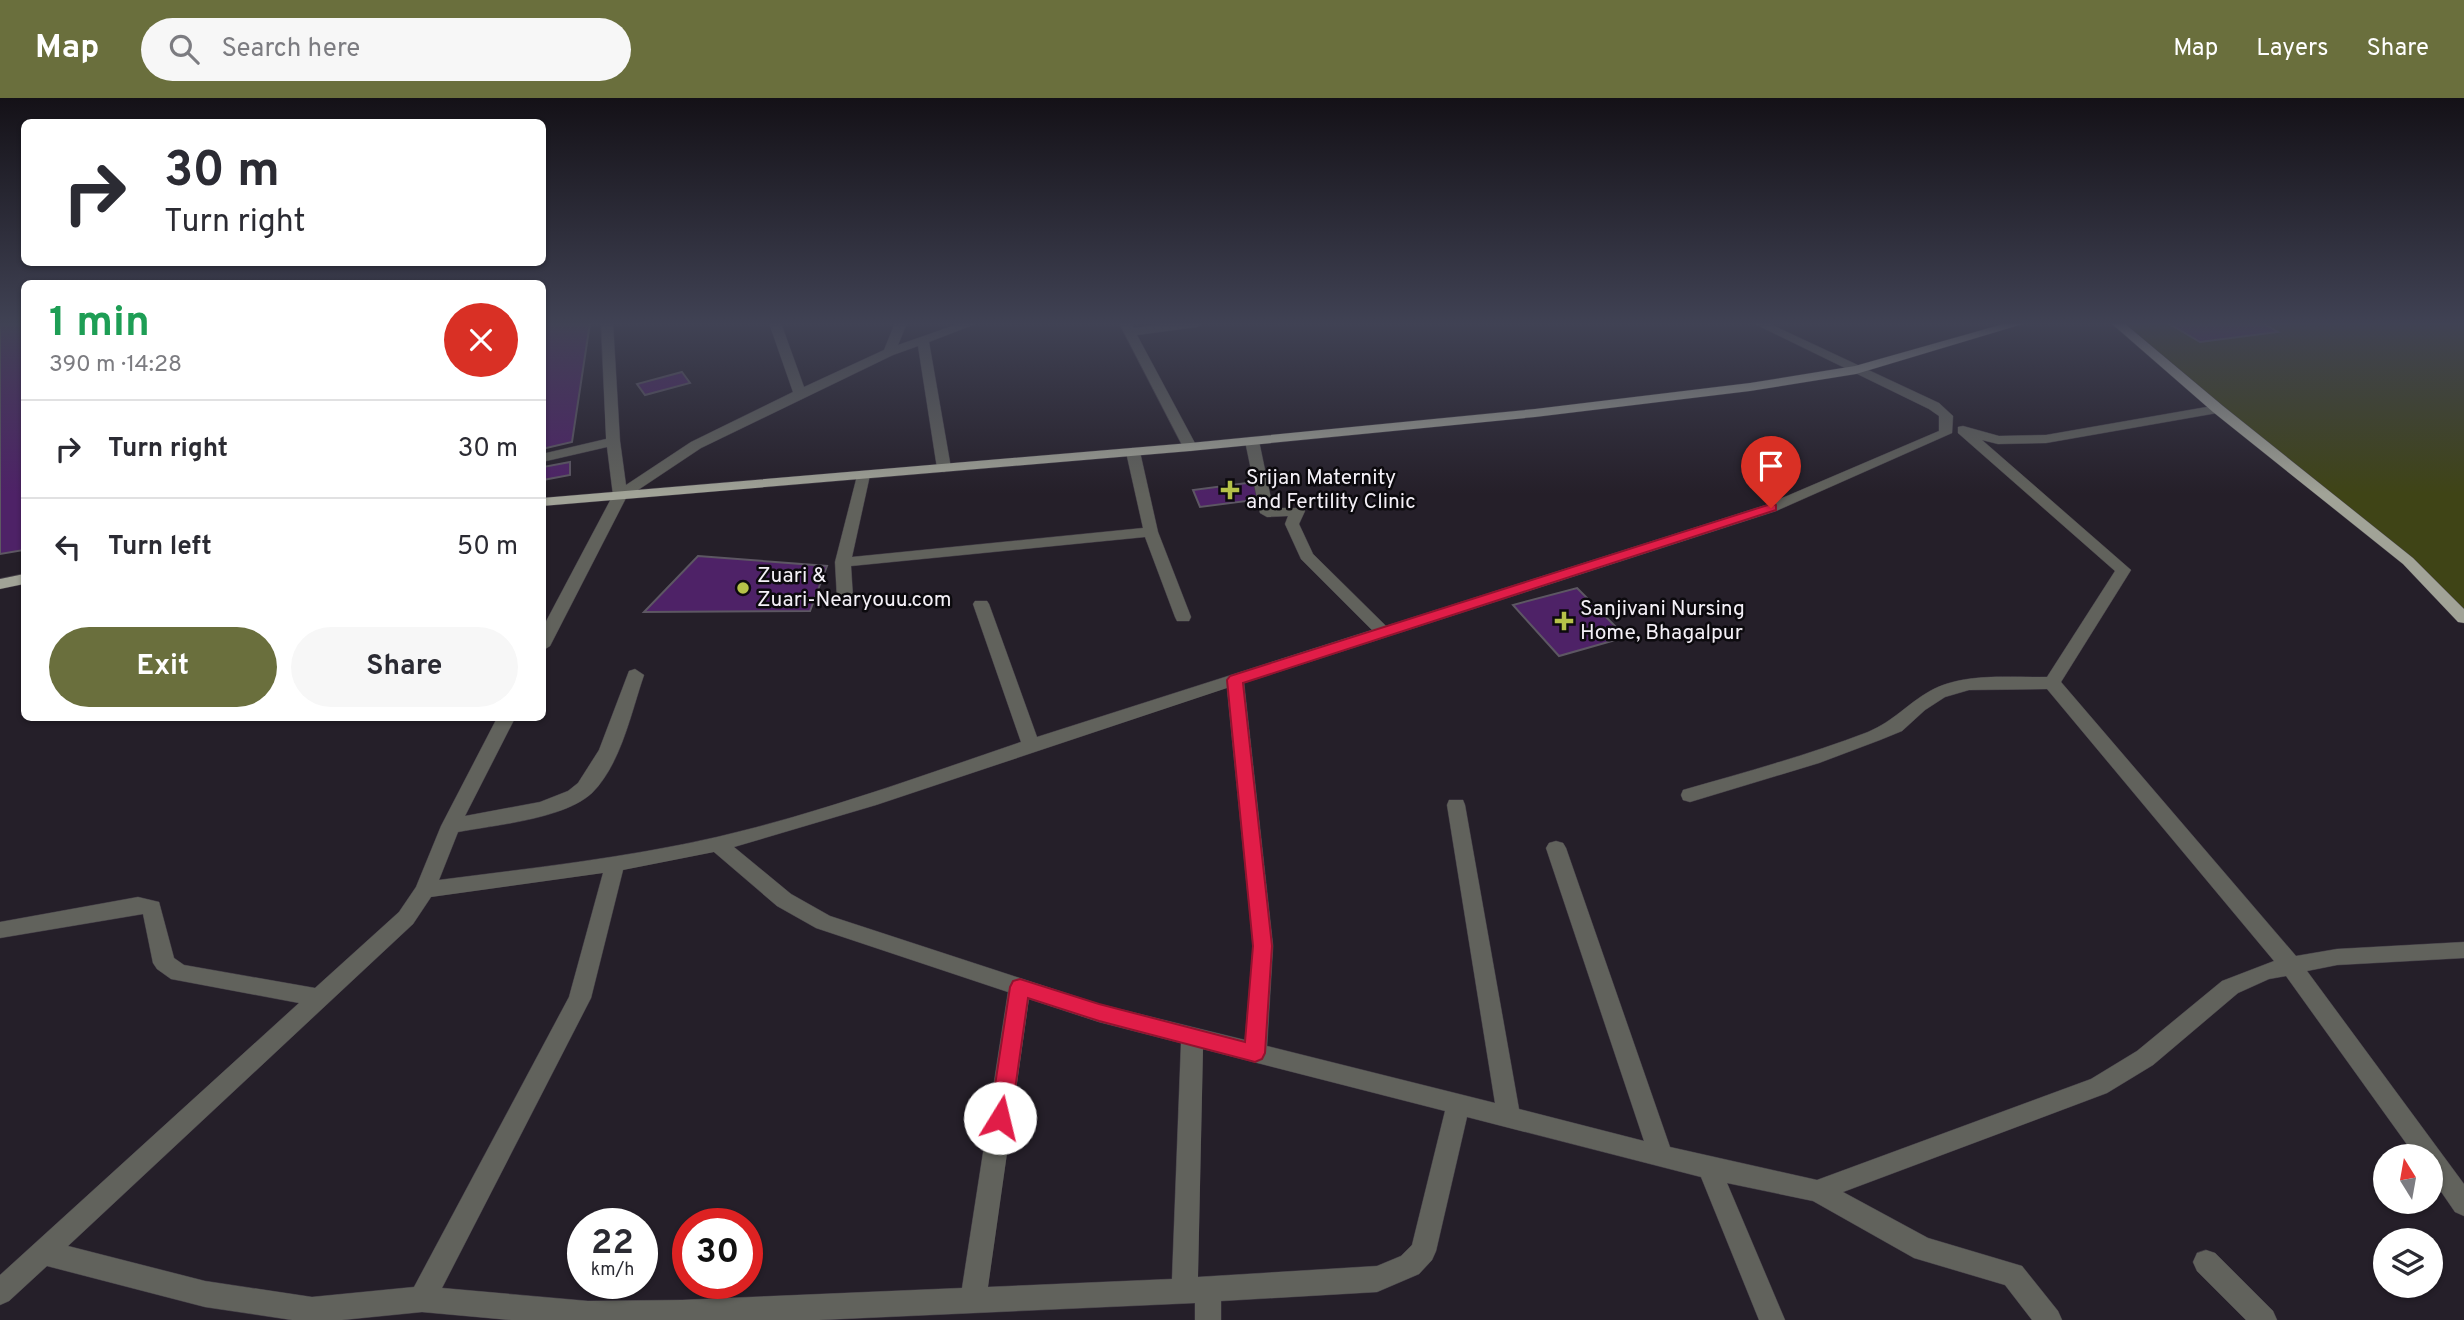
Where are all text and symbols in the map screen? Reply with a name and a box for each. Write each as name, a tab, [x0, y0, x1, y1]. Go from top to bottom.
search box	[141, 18, 631, 81]
text: Map	[35, 28, 99, 70]
icon: search	[165, 30, 203, 68]
text: Search here	[221, 33, 360, 66]
text: Map	[2173, 34, 2218, 64]
text: Layers	[2256, 34, 2328, 64]
text: Share	[2366, 34, 2429, 64]
text: 30 m	[164, 142, 280, 204]
icon: right	[49, 147, 140, 238]
text: Turn right	[164, 203, 306, 243]
text: 1 min	[49, 298, 150, 351]
button: close	[444, 303, 518, 377]
text: 390 m · 14:28	[49, 351, 182, 380]
icon: right	[49, 430, 87, 468]
text: Turn right	[108, 433, 228, 466]
text: 30 m	[458, 433, 518, 466]
pin	[1741, 436, 1801, 508]
icon: arrive	[1752, 447, 1790, 485]
place label: Srijan Maternity and Fertility Clinic	[1246, 465, 1416, 516]
marker: Srijan Maternity and Fertility Clinic	[1220, 480, 1240, 500]
icon: left	[49, 528, 87, 566]
text: Turn left	[108, 531, 212, 564]
text: 50 m	[457, 531, 518, 564]
place label: Zuari & Zuari-Nearyouu.com	[757, 563, 952, 614]
marker: Zuari & Zuari-Nearyouu.com	[735, 580, 751, 596]
place label: Sanjivani Nursing Home, Bhagalpur	[1580, 596, 1745, 647]
marker: Sanjivani Nursing Home, Bhagalpur	[1554, 611, 1574, 631]
button: Exit	[49, 627, 277, 707]
button: Share	[291, 627, 518, 707]
position arrow	[963, 1081, 1037, 1155]
north arrow	[2373, 1144, 2443, 1214]
map controls	[2373, 1144, 2443, 1298]
speed limit sign: 30	[672, 1208, 763, 1299]
text: 22	[591, 1222, 634, 1266]
button: layers	[2373, 1228, 2443, 1298]
text: km/h	[591, 1259, 634, 1282]

